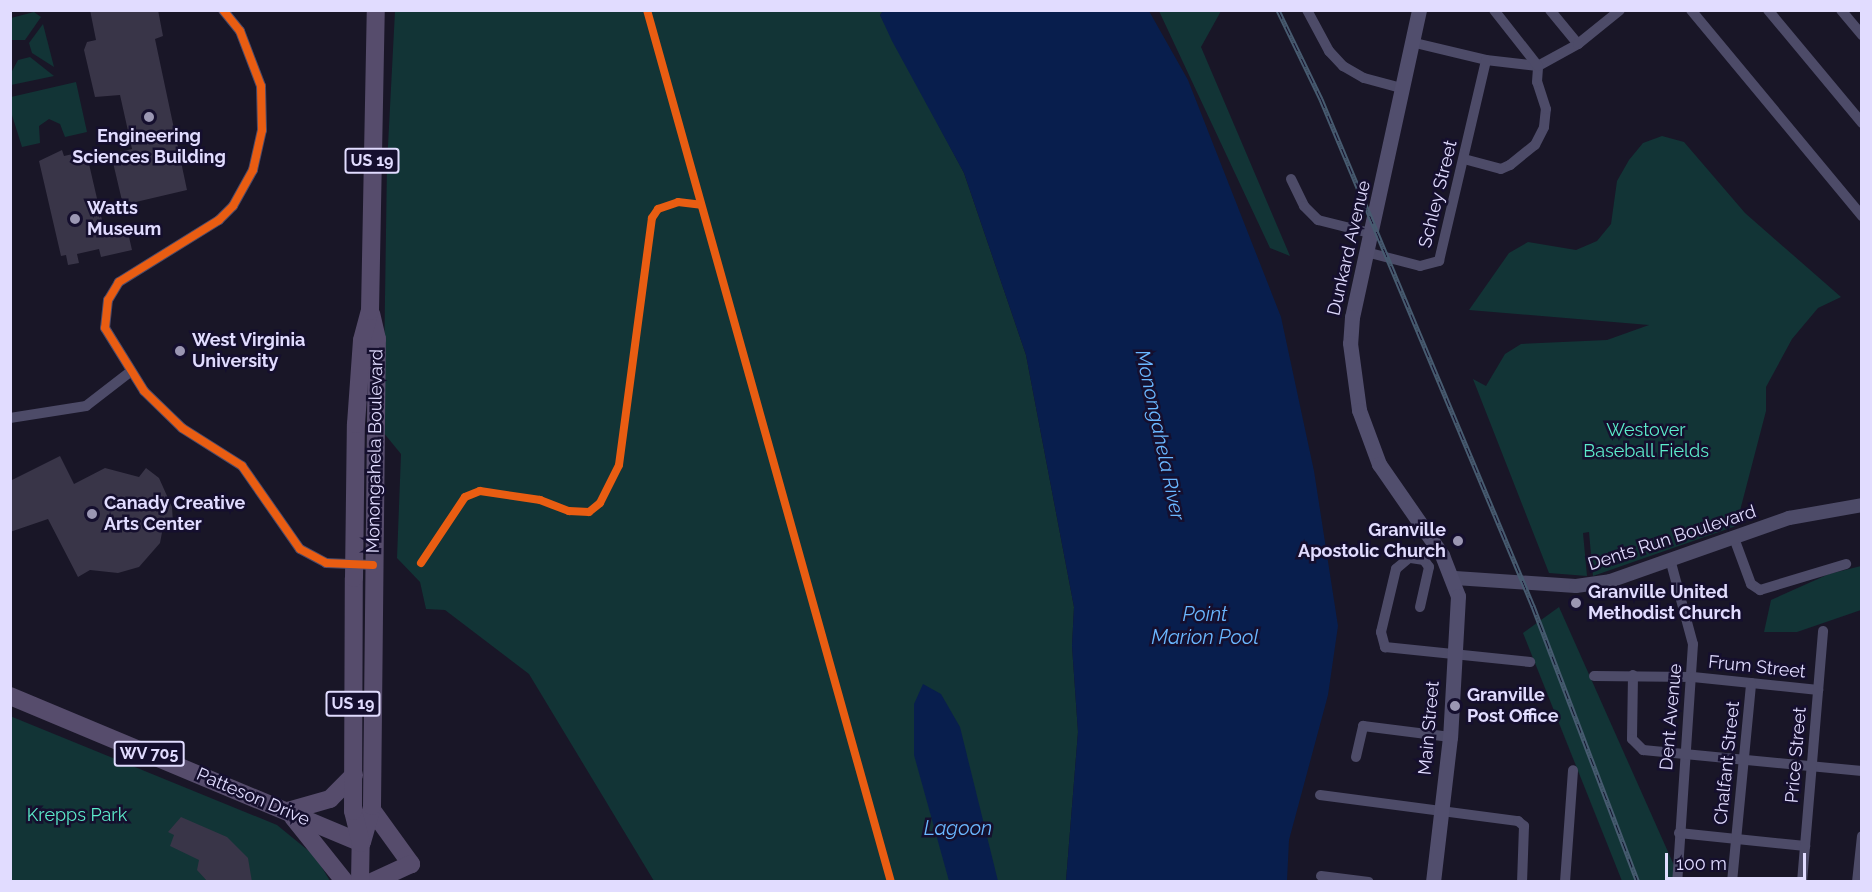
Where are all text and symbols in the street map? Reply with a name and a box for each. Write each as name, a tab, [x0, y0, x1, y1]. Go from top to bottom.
marker: Engineering Sciences Building	[142, 110, 156, 124]
place label: Engineering Sciences Building	[72, 126, 226, 168]
street label: Schley Street	[1414, 138, 1462, 250]
road number: US 19	[344, 148, 400, 174]
street label: Dunkard Avenue	[1323, 178, 1375, 318]
place label: Watts Museum	[87, 198, 161, 240]
marker: Watts Museum	[68, 212, 82, 226]
place label: West Virginia University	[192, 330, 306, 372]
marker: West Virginia University	[173, 344, 187, 358]
water label: Monongahela River	[1130, 348, 1190, 522]
street label: Monongahela Boulevard	[362, 349, 388, 553]
park label: Westover Baseball Fields	[1583, 420, 1709, 462]
place label: Canady Creative Arts Center	[104, 493, 246, 536]
street label: Dents Run Boulevard	[1585, 501, 1759, 575]
marker: Canady Creative Arts Center	[85, 507, 99, 521]
place label: Granville Apostolic Church	[1298, 520, 1446, 562]
marker: Granville Apostolic Church	[1451, 534, 1465, 548]
place label: Granville United Methodist Church	[1588, 582, 1741, 624]
marker: Granville United Methodist Church	[1569, 596, 1583, 610]
water label: Point Marion Pool	[1151, 602, 1259, 649]
street label: Frum Street	[1707, 651, 1807, 683]
street label: Dent Avenue	[1656, 662, 1686, 772]
street label: Main Street	[1414, 680, 1444, 776]
place label: Granville Post Office	[1467, 685, 1558, 728]
road number: US 19	[324, 691, 382, 717]
marker: Granville Post Office	[1448, 699, 1462, 713]
street label: Chalfant Street	[1710, 700, 1744, 826]
street label: Price Street	[1781, 706, 1811, 804]
road number: WV 705	[113, 741, 185, 767]
street label: Patteson Drive	[193, 763, 313, 831]
park label: Krepps Park	[27, 804, 127, 826]
water label: Lagoon	[924, 816, 992, 840]
scale bar	[1668, 841, 1809, 879]
text: 100 m	[1676, 853, 1727, 874]

